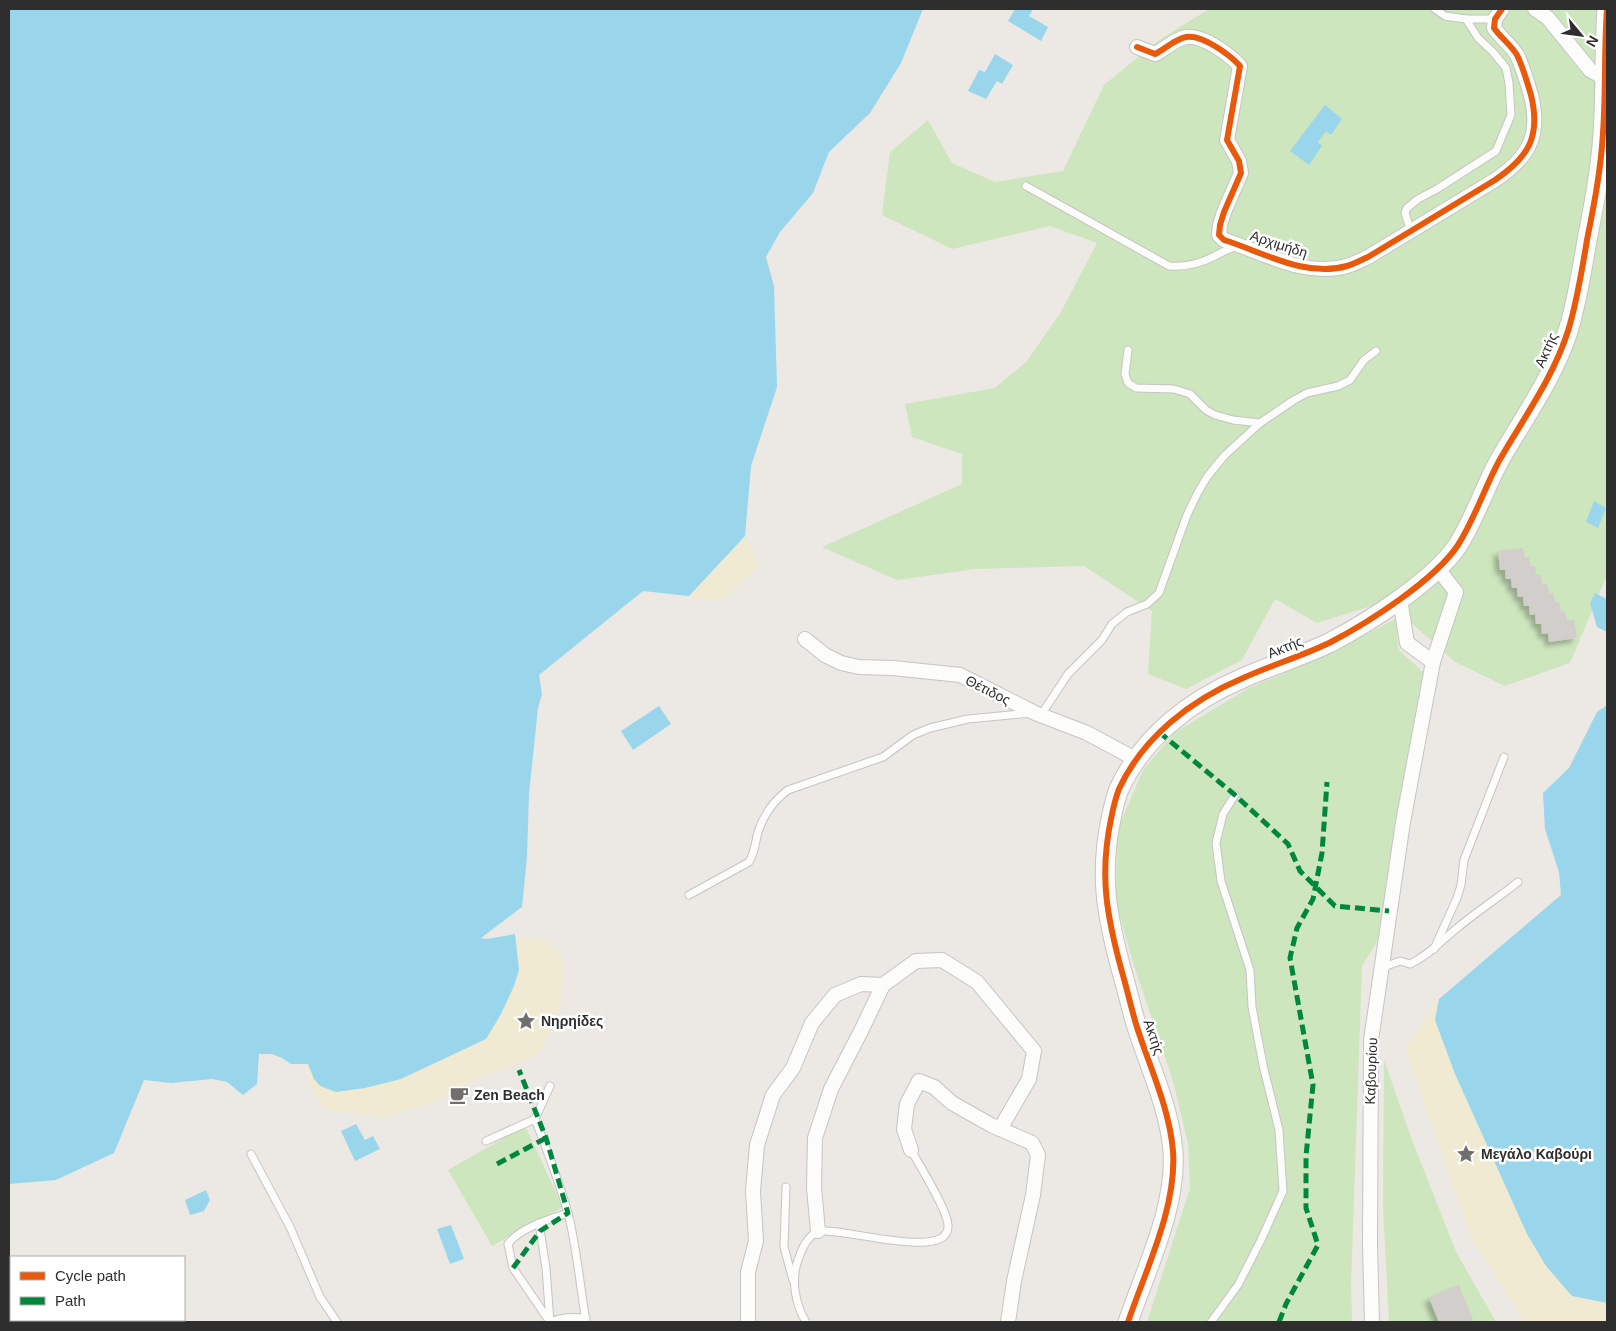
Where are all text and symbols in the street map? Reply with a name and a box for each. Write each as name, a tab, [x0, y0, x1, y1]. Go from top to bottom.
north arrow	[1556, 10, 1606, 60]
text: N	[1583, 33, 1602, 50]
street label: Αρχιμήδη	[1248, 227, 1310, 261]
street label: Ακτής	[1531, 330, 1561, 370]
street label: Ακτής	[1265, 633, 1305, 661]
street label: Θέτιδος	[963, 672, 1013, 708]
place icon: Νηρηίδες	[515, 1010, 537, 1032]
place label: Νηρηίδες	[541, 1013, 603, 1029]
street label: Ακτής	[1141, 1017, 1168, 1057]
street label: Καβουρίου	[1362, 1037, 1380, 1105]
cafe icon: Zen Beach	[448, 1084, 470, 1106]
place label: Zen Beach	[474, 1087, 545, 1103]
place icon: Μεγάλο Καβούρι	[1455, 1143, 1477, 1165]
place label: Μεγάλο Καβούρι	[1481, 1146, 1592, 1162]
legend	[10, 1256, 185, 1321]
text: Cycle path	[55, 1267, 126, 1284]
text: Path	[55, 1292, 86, 1309]

